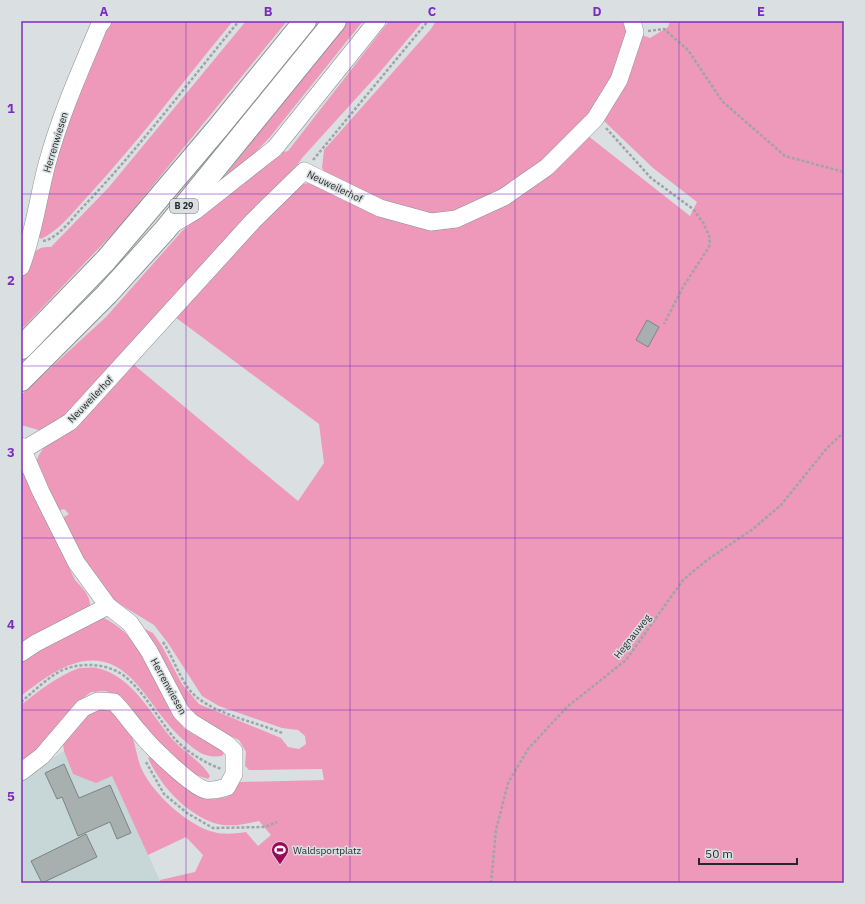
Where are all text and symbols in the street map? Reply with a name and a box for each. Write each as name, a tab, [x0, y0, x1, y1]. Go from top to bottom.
text: A	[100, 3, 109, 20]
text: B	[264, 3, 273, 20]
text: C	[428, 3, 437, 20]
text: D	[592, 3, 602, 20]
text: E	[757, 3, 765, 20]
text: 1	[7, 100, 15, 117]
street label: Herrenwiesen	[40, 110, 71, 174]
street label: Neuweilerhof	[305, 167, 365, 206]
road number: B 29	[170, 199, 198, 213]
text: 2	[7, 272, 15, 289]
street label: Neuweilerhof	[65, 373, 116, 426]
text: 3	[7, 444, 15, 461]
street label: Hegnauweg	[611, 611, 654, 661]
text: 4	[7, 616, 15, 633]
street label: Herrenwiesen	[148, 656, 189, 717]
text: 5	[7, 788, 15, 805]
sports icon: Waldsportplatz	[270, 840, 290, 865]
scale bar	[699, 840, 797, 866]
place label: Waldsportplatz	[293, 844, 362, 857]
text: 50 m	[705, 846, 733, 861]

